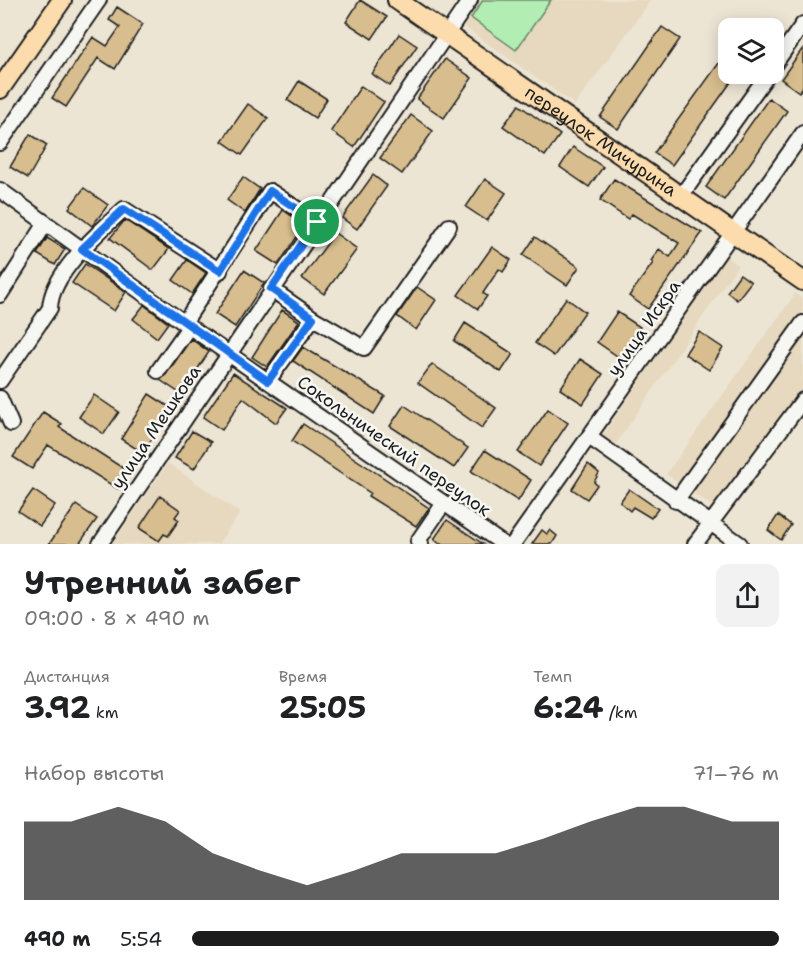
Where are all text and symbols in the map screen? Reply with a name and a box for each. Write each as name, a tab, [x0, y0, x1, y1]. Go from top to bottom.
map controls	[718, 18, 784, 84]
button: layers	[718, 18, 784, 84]
street label: переулок Мичурина	[520, 80, 682, 202]
pin	[291, 196, 342, 247]
icon: arrive	[300, 205, 333, 238]
street label: улица Искра	[602, 275, 686, 381]
street label: улица Мешкова	[106, 360, 206, 494]
street label: Сокольнический переулок	[293, 370, 496, 522]
text: Утренний забег	[24, 560, 301, 605]
button: share	[716, 564, 779, 627]
text: 09:00 · 8 × 490 m	[24, 605, 209, 631]
text: Дистанция	[24, 666, 110, 687]
text: Время	[279, 666, 327, 687]
text: Темп	[533, 666, 572, 687]
text: 3.92	[24, 687, 90, 728]
text: 25:05	[279, 687, 366, 728]
text: 6:24	[533, 687, 603, 728]
text: km	[90, 702, 119, 723]
text: /km	[603, 702, 638, 723]
text: Набор высоты	[24, 760, 164, 786]
text: 71–76 m	[692, 760, 779, 786]
text: 490 m	[24, 926, 90, 952]
text: 5:54	[120, 926, 162, 952]

